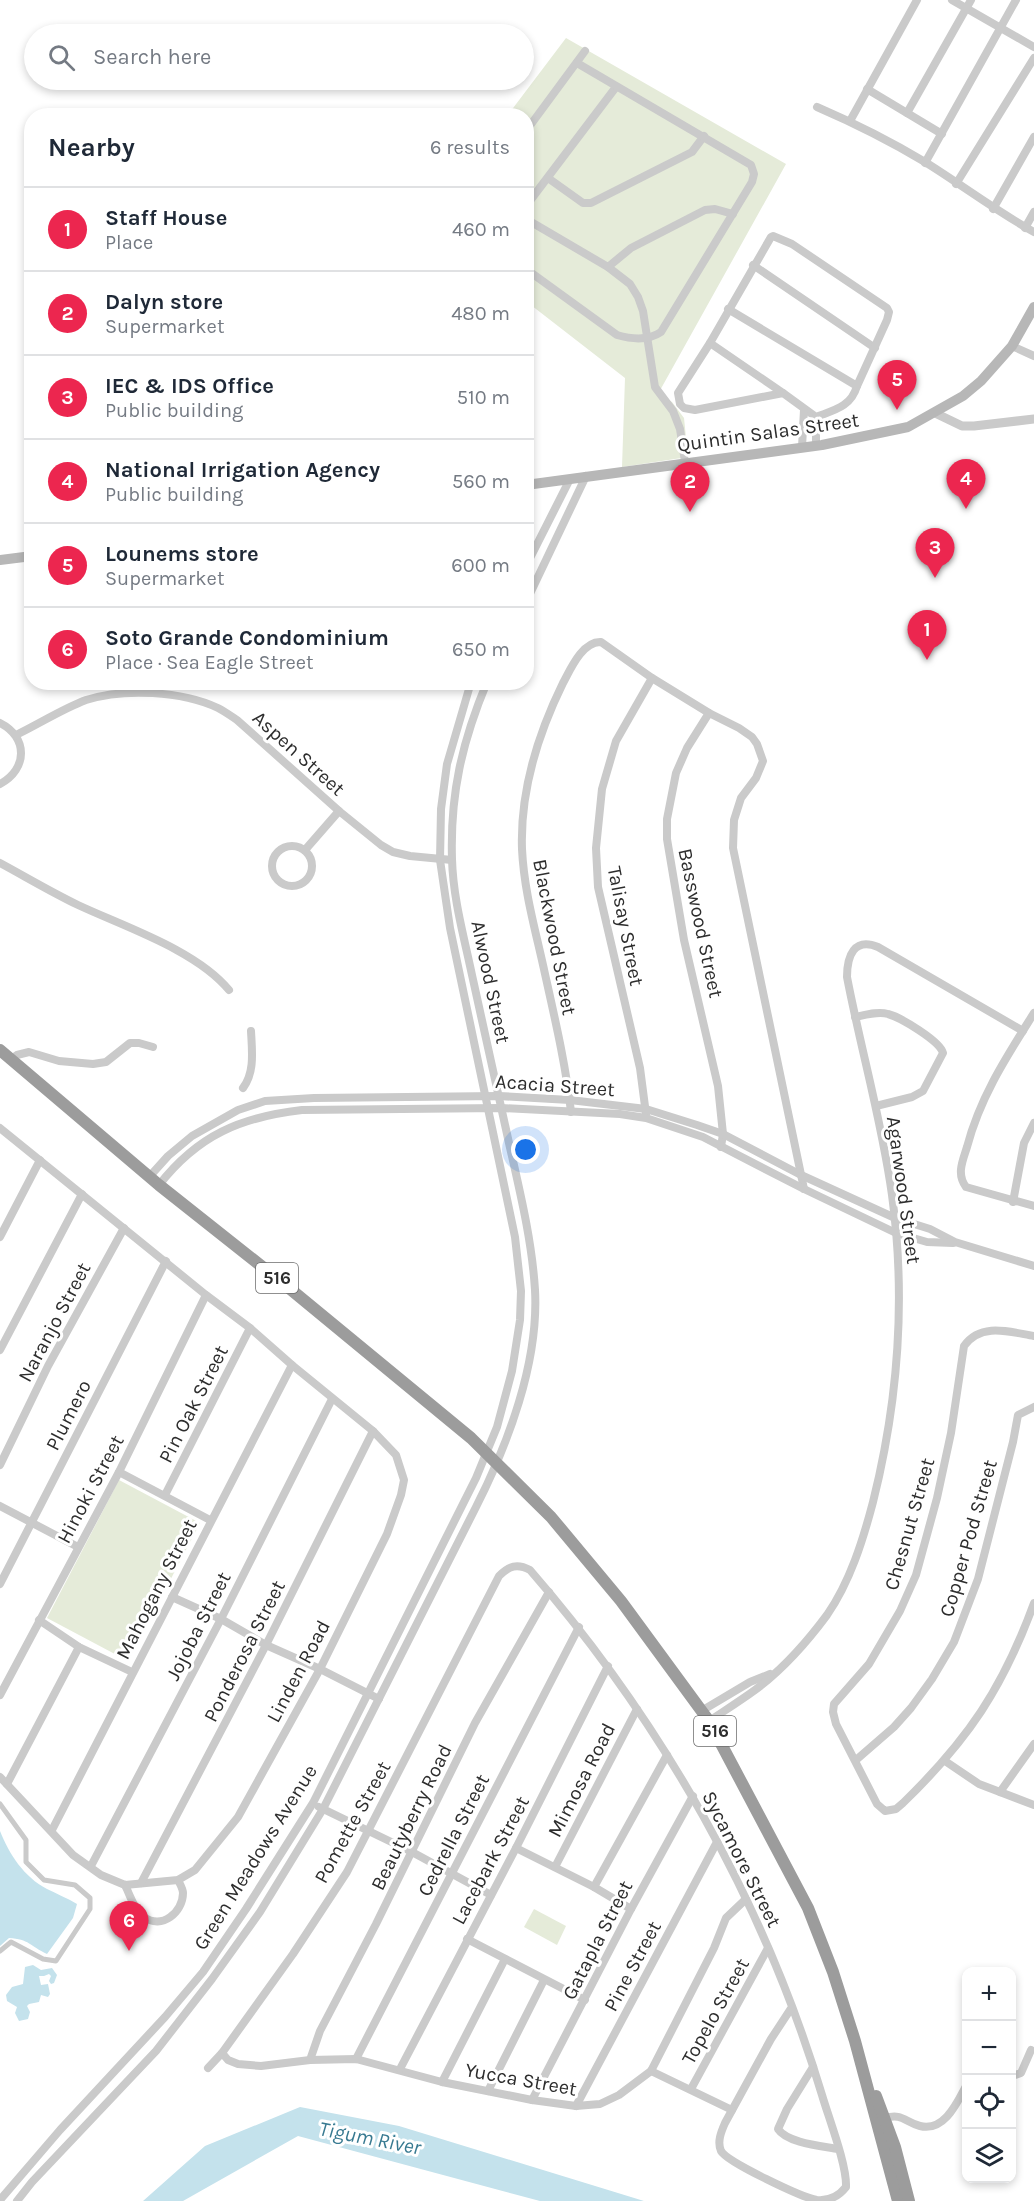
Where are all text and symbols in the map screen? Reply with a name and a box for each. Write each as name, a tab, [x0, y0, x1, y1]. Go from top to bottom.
search box	[24, 24, 534, 90]
icon: search	[45, 41, 78, 74]
text: Search here	[93, 44, 211, 70]
text: Nearby	[48, 132, 135, 163]
text: 6 results	[430, 136, 510, 159]
text: Staff House	[105, 205, 227, 231]
text: 1	[64, 218, 71, 241]
text: 460 m	[452, 218, 510, 241]
text: Place	[105, 231, 153, 254]
text: Dalyn store	[105, 289, 223, 315]
text: 2	[61, 302, 74, 325]
text: 480 m	[451, 302, 510, 325]
text: Supermarket	[105, 315, 224, 338]
pin: 5	[878, 360, 916, 410]
text: IEC & IDS Office	[105, 373, 274, 399]
text: 3	[61, 386, 74, 409]
text: 510 m	[457, 386, 510, 409]
text: Public building	[105, 399, 243, 422]
street label: Quintin Salas Street	[676, 408, 861, 457]
text: National Irrigation Agency	[105, 457, 380, 483]
pin: 4	[946, 460, 986, 509]
pin: 2	[670, 462, 710, 512]
text: 4	[62, 470, 73, 493]
text: 560 m	[452, 470, 510, 493]
text: Public building	[105, 483, 243, 506]
pin: 3	[916, 528, 954, 578]
text: Lounems store	[105, 541, 259, 567]
text: 5	[62, 554, 73, 577]
text: 600 m	[451, 554, 510, 577]
text: Supermarket	[105, 567, 224, 590]
pin: 1	[908, 610, 946, 660]
text: Soto Grande Condominium	[105, 625, 389, 651]
text: 6	[61, 638, 74, 661]
text: 650 m	[452, 638, 510, 661]
text: Place · Sea Eagle Street	[105, 651, 314, 674]
street label: Aspen Street	[248, 706, 350, 801]
street label: Basswood Street	[673, 846, 728, 1000]
street label: Blackwood Street	[528, 857, 581, 1018]
street label: Talisay Street	[603, 864, 648, 988]
street label: Alwood Street	[466, 919, 515, 1046]
street label: Acacia Street	[494, 1070, 616, 1101]
street label: Agarwood Street	[882, 1115, 925, 1266]
your location	[511, 1135, 540, 1164]
street label: Naranjo Street	[13, 1258, 96, 1386]
road number: 516	[256, 1263, 298, 1293]
street label: Pin Oak Street	[154, 1341, 233, 1467]
street label: Plumero	[41, 1376, 96, 1454]
street label: Hinoki Street	[52, 1431, 129, 1547]
street label: Chesnut Street	[880, 1455, 939, 1593]
street label: Copper Pod Street	[935, 1456, 1002, 1619]
street label: Mahogany Street	[111, 1515, 202, 1663]
street label: Jojoba Street	[161, 1568, 236, 1684]
street label: Ponderosa Street	[199, 1576, 290, 1726]
street label: Linden Road	[262, 1616, 335, 1726]
road number: 516	[694, 1716, 736, 1746]
street label: Mimosa Road	[543, 1719, 620, 1841]
street label: Beautyberry Road	[366, 1741, 457, 1894]
street label: Pomette Street	[309, 1757, 396, 1887]
street label: Green Meadows Avenue	[189, 1760, 322, 1954]
street label: Cedrella Street	[413, 1770, 494, 1900]
street label: Sycamore Street	[697, 1787, 786, 1931]
street label: Lacebark Street	[447, 1792, 534, 1928]
street label: Gatapla Street	[558, 1877, 638, 2004]
pin: 6	[110, 1902, 148, 1951]
street label: Pine Street	[599, 1917, 666, 2015]
street label: Topelo Street	[677, 1954, 754, 2068]
map controls	[962, 1967, 1016, 2183]
button: +	[962, 1967, 1016, 2021]
button: −	[962, 2021, 1016, 2075]
street label: Yucca Street	[463, 2058, 579, 2101]
button: locate	[962, 2075, 1016, 2129]
water label: Tigum River	[317, 2116, 424, 2160]
button: layers	[962, 2129, 1016, 2183]

